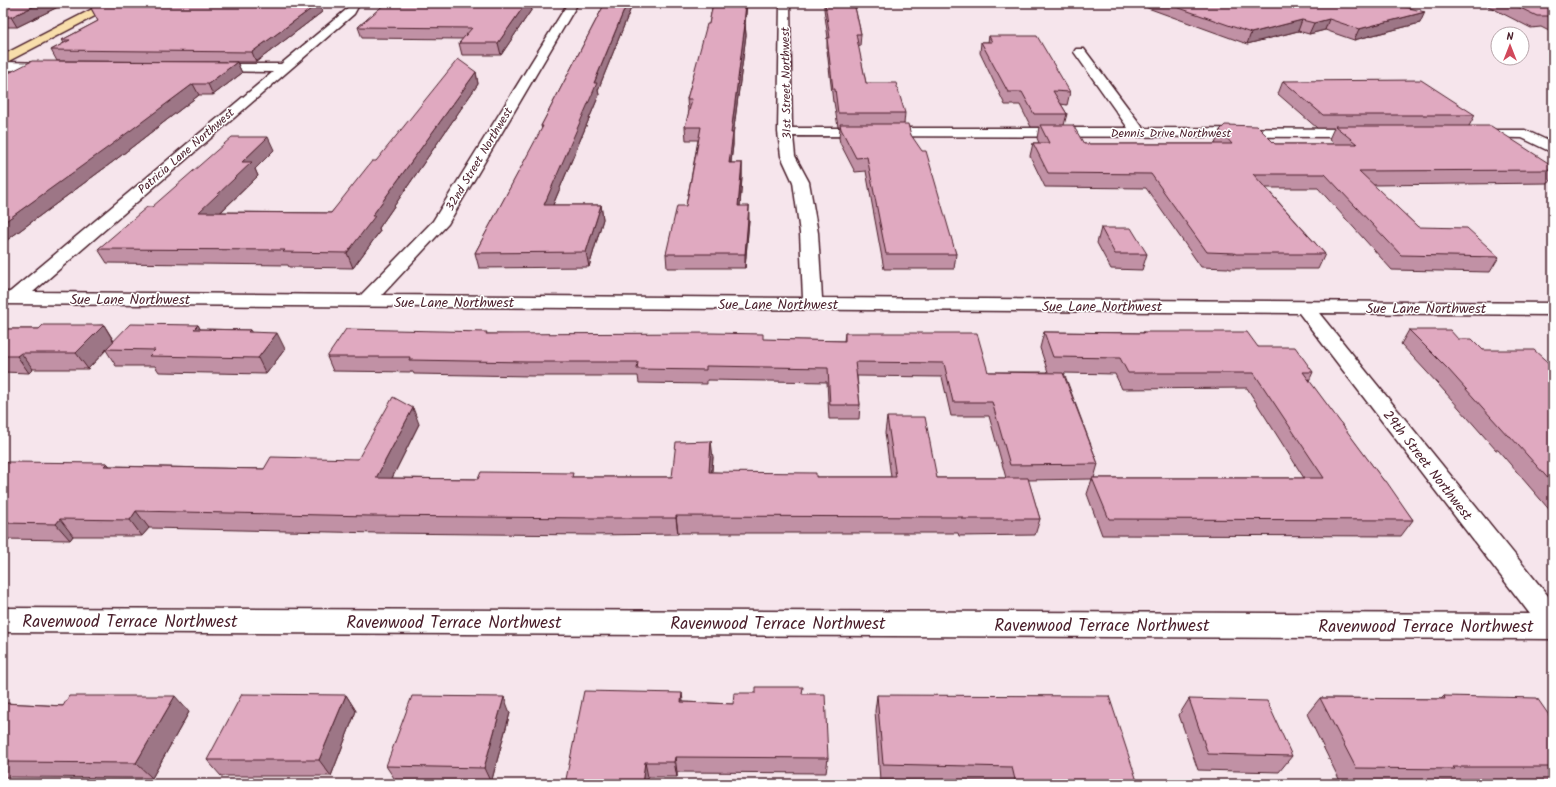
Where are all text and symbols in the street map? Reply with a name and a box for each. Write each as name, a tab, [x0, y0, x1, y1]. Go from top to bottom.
street label: 31st Street Northwest	[776, 26, 797, 139]
north arrow	[1490, 26, 1530, 66]
text: N	[1507, 28, 1514, 46]
street label: 32nd Street Northwest	[441, 103, 518, 215]
street label: Patricia Lane Northwest	[134, 104, 239, 199]
street label: Dennis Drive Northwest	[1111, 124, 1232, 143]
street label: Sue Lane Northwest	[70, 289, 191, 311]
street label: Sue Lane Northwest	[394, 292, 515, 314]
street label: Sue Lane Northwest	[718, 294, 839, 316]
street label: Sue Lane Northwest	[1042, 296, 1163, 318]
street label: Sue Lane Northwest	[1366, 298, 1487, 320]
street label: 29th Street Northwest	[1377, 406, 1478, 526]
street label: Ravenwood Terrace Northwest	[22, 609, 238, 636]
street label: Ravenwood Terrace Northwest	[346, 610, 562, 637]
street label: Ravenwood Terrace Northwest	[670, 611, 886, 638]
street label: Ravenwood Terrace Northwest	[994, 613, 1210, 640]
street label: Ravenwood Terrace Northwest	[1318, 614, 1534, 641]

